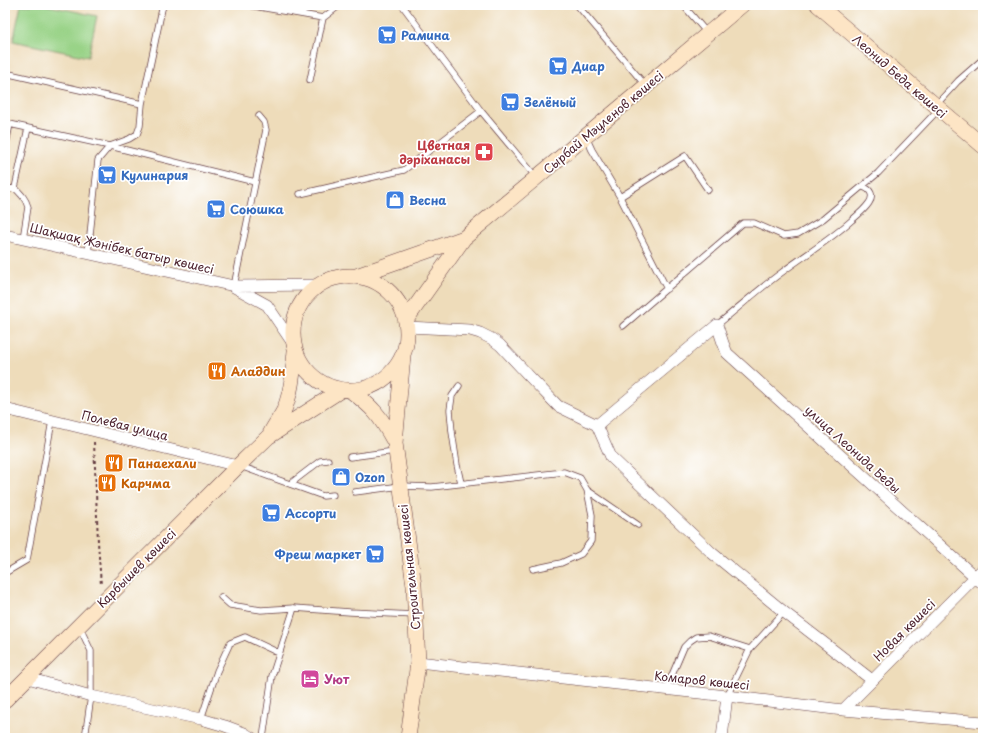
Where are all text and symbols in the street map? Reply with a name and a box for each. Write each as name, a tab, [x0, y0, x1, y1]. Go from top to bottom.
supermarket icon: Рамина	[376, 24, 398, 46]
place label: Рамина	[401, 26, 451, 44]
street label: Леонид Беда көшесі	[849, 30, 951, 122]
supermarket icon: Диар	[547, 55, 569, 77]
place label: Диар	[571, 57, 605, 75]
street label: Сырбай Мәуленов көшесі	[539, 66, 667, 178]
supermarket icon: Зелёный	[499, 91, 521, 113]
place label: Зелёный	[523, 93, 576, 111]
place label: Цветная дәріханасы	[400, 136, 470, 168]
pharmacy icon: Цветная дәріханасы	[473, 141, 495, 163]
supermarket icon: Кулинария	[96, 164, 118, 186]
place label: Кулинария	[121, 166, 189, 184]
shop icon: Весна	[384, 189, 406, 211]
place label: Весна	[409, 191, 446, 209]
supermarket icon: Союшка	[205, 198, 227, 220]
place label: Союшка	[230, 200, 284, 218]
street label: Шақшақ Жәнібек батыр көшесі	[28, 218, 216, 278]
restaurant icon: Аладдин	[206, 360, 228, 382]
place label: Аладдин	[230, 362, 286, 380]
street label: улица Леонида Беды	[801, 401, 905, 497]
street label: Полевая улица	[80, 406, 171, 445]
restaurant icon: Панаехали	[103, 452, 125, 474]
place label: Панаехали	[128, 454, 197, 472]
shop icon: Ozon	[330, 466, 352, 488]
place label: Ozon	[355, 468, 385, 486]
restaurant icon: Карчма	[96, 472, 118, 494]
place label: Карчма	[121, 474, 171, 492]
supermarket icon: Ассорти	[260, 502, 282, 524]
street label: Строительная көшесі	[393, 503, 425, 631]
place label: Ассорти	[285, 504, 336, 522]
street label: Карбышев көшесі	[92, 524, 180, 612]
supermarket icon: Фреш маркет	[364, 543, 386, 565]
place label: Фреш маркет	[275, 545, 362, 563]
street label: Новая көшесі	[869, 595, 939, 665]
street label: Комаров көшесі	[653, 666, 751, 694]
hotel icon: Уют	[299, 668, 321, 690]
place label: Уют	[324, 670, 350, 688]

